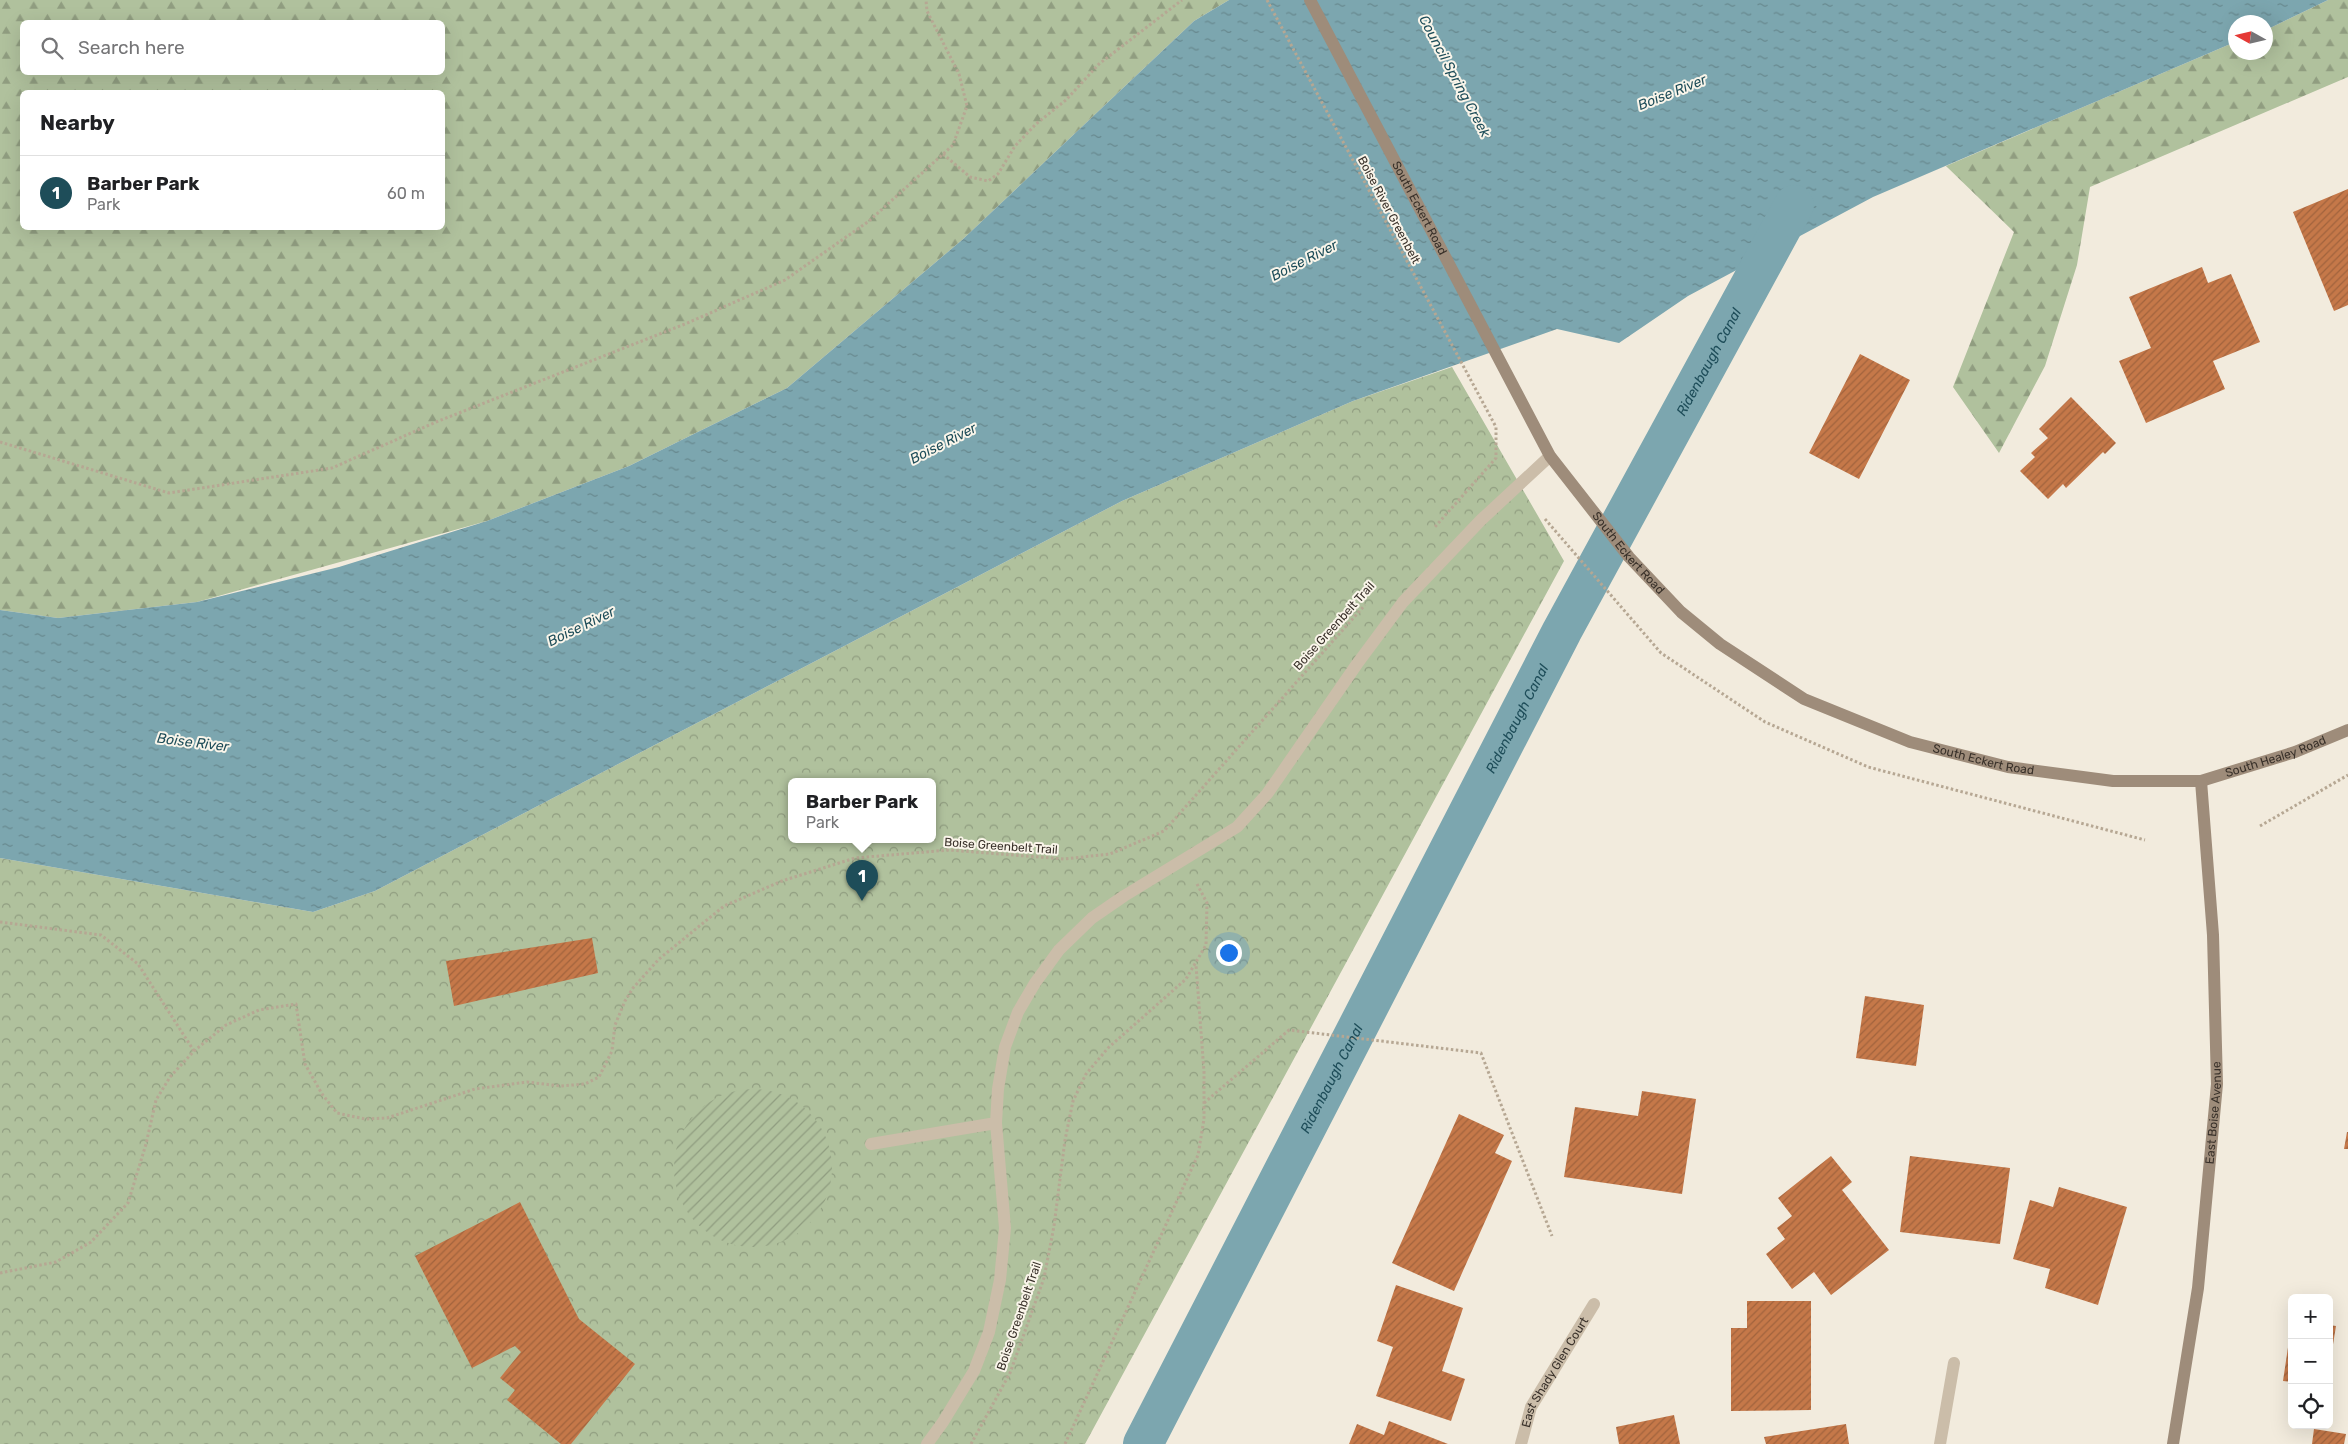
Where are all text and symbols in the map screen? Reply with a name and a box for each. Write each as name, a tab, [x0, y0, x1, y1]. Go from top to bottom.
water label: Council Spring Creek	[1415, 12, 1494, 141]
north arrow	[2228, 15, 2273, 60]
search box	[20, 20, 445, 75]
icon: search	[38, 34, 66, 62]
text: Search here	[78, 36, 185, 59]
water label: Boise River	[1635, 71, 1710, 114]
text: Nearby	[40, 110, 115, 135]
street label: Boise River Greenbelt	[1355, 154, 1423, 266]
street label: South Eckert Road	[1389, 159, 1450, 257]
text: Barber Park	[87, 172, 199, 195]
text: 1	[52, 184, 60, 203]
text: 60 m	[387, 184, 425, 203]
text: Park	[87, 195, 120, 214]
water label: Boise River	[1268, 236, 1341, 284]
water label: Ridenbaugh Canal	[1673, 305, 1745, 419]
water label: Boise River	[907, 419, 980, 467]
street label: South Eckert Road	[1589, 509, 1667, 597]
street label: Boise Greenbelt Trail	[1291, 579, 1377, 673]
water label: Boise River	[545, 603, 618, 650]
water label: Ridenbaugh Canal	[1482, 661, 1553, 776]
water label: Boise River	[156, 730, 231, 755]
street label: South Healey Road	[2223, 733, 2328, 780]
street label: South Eckert Road	[1931, 741, 2035, 777]
popup	[788, 778, 936, 843]
text: Barber Park	[806, 790, 918, 813]
text: Park	[806, 813, 839, 832]
street label: Boise Greenbelt Trail	[944, 835, 1058, 857]
pin: 1	[846, 860, 878, 901]
your location	[1216, 940, 1242, 966]
water label: Ridenbaugh Canal	[1297, 1021, 1367, 1136]
street label: East Boise Avenue	[2203, 1061, 2224, 1165]
street label: Boise Greenbelt Trail	[994, 1260, 1044, 1372]
map controls	[2288, 1294, 2333, 1429]
button: +	[2288, 1294, 2333, 1339]
street label: East Shady Glen Court	[1519, 1314, 1591, 1429]
button: −	[2288, 1339, 2333, 1384]
button: locate	[2288, 1384, 2333, 1429]

